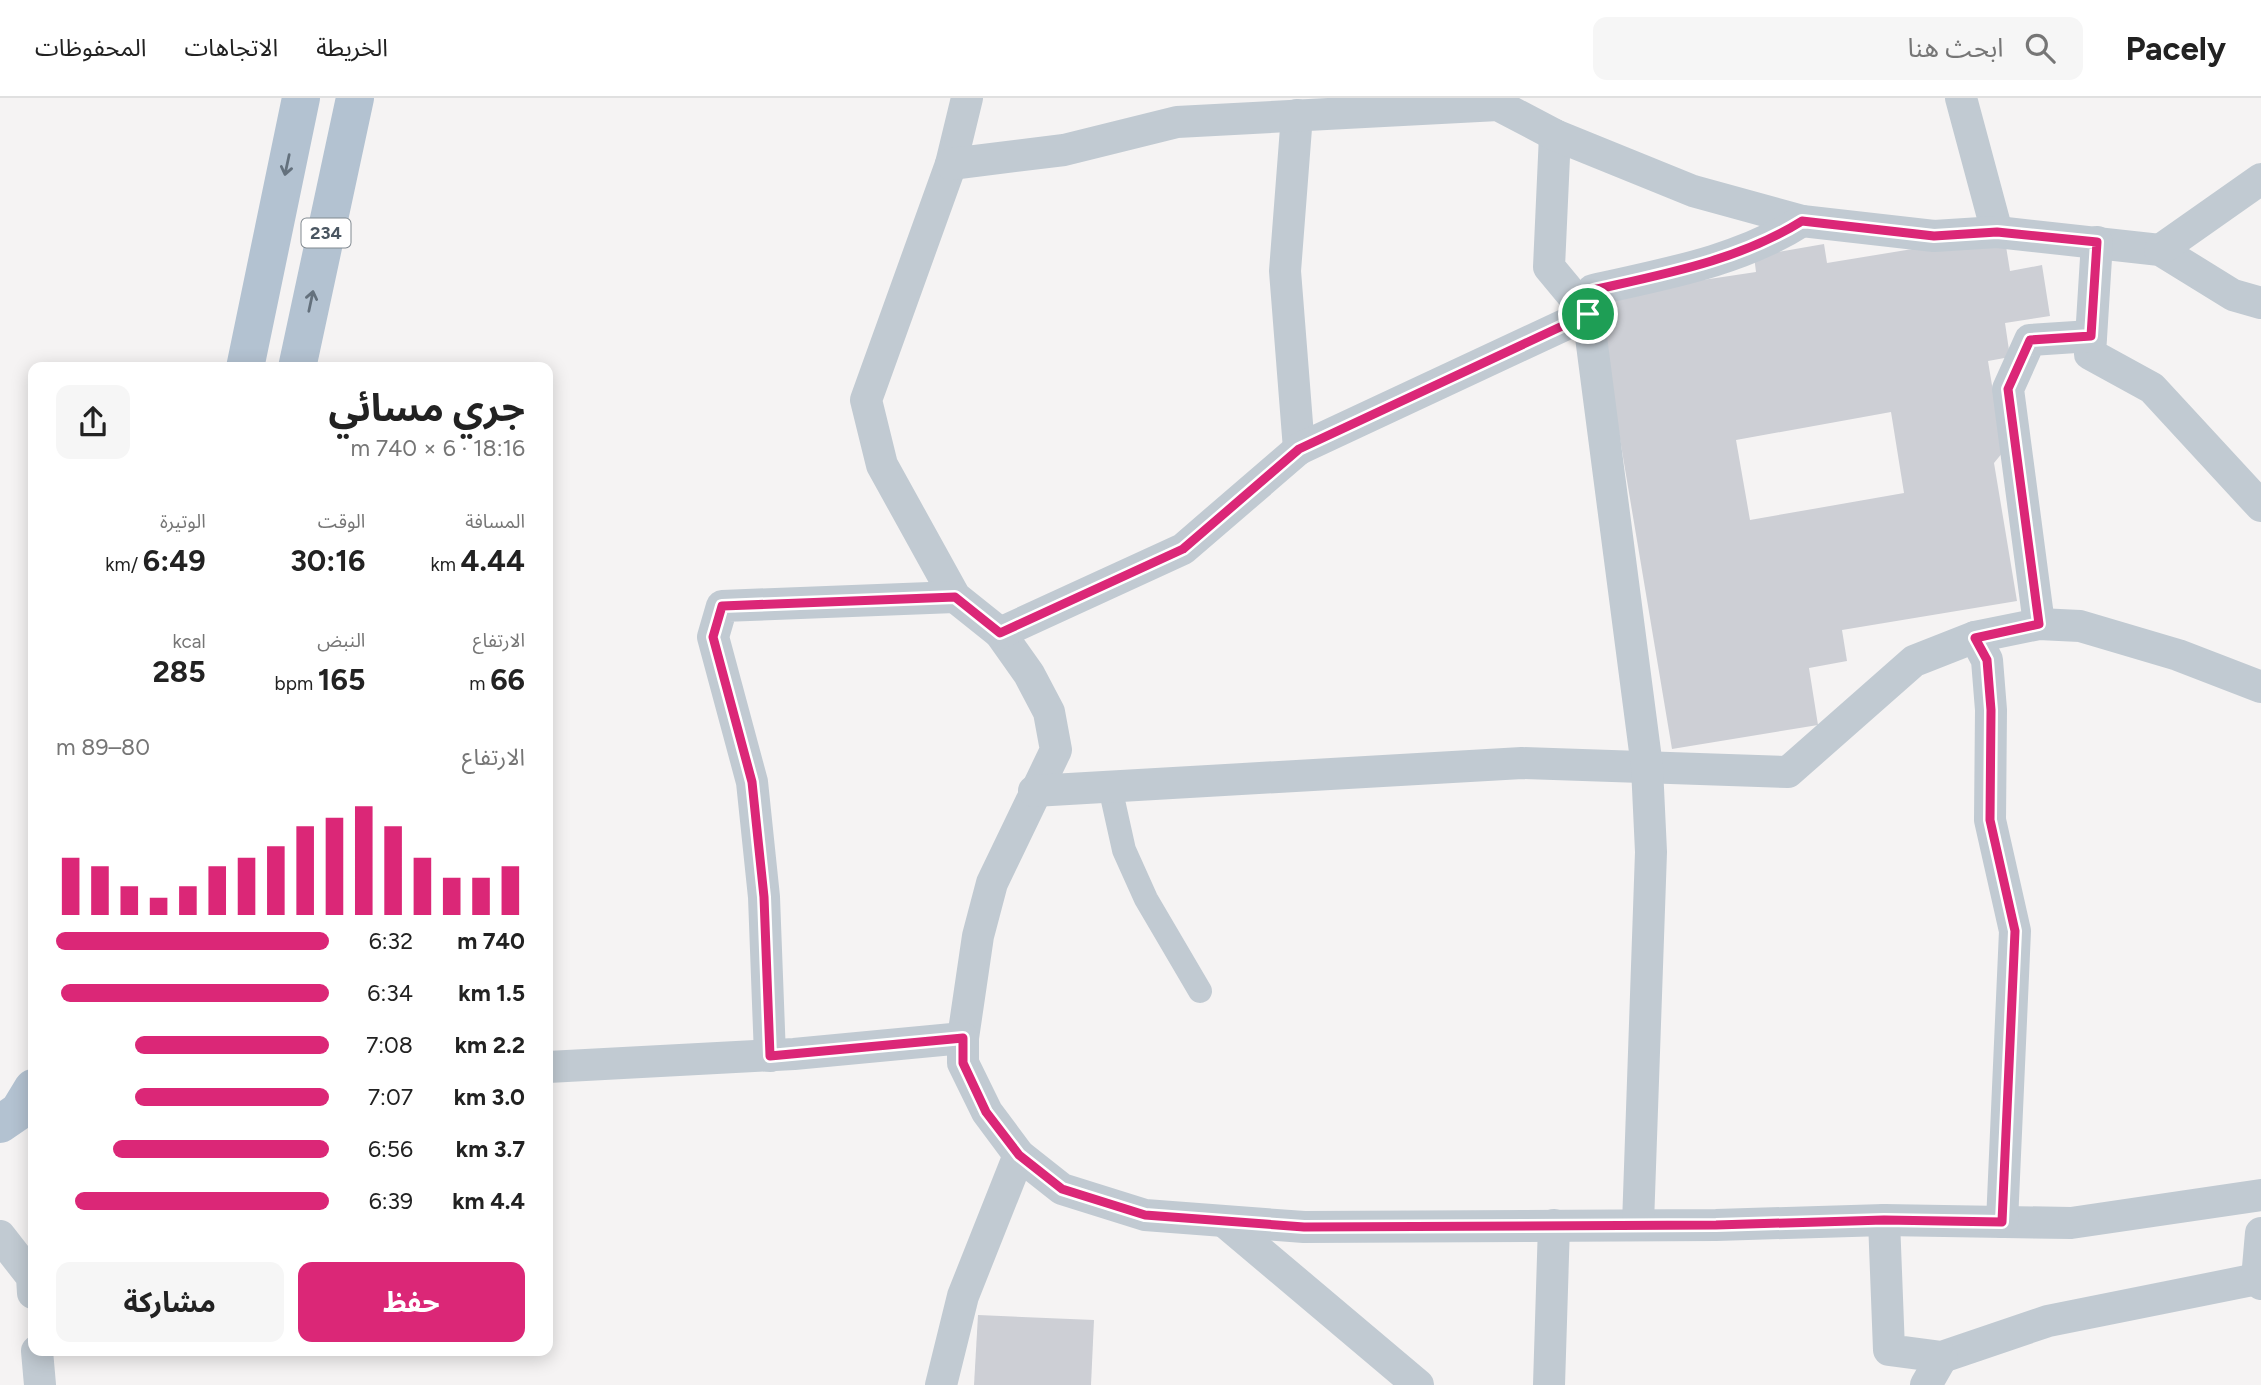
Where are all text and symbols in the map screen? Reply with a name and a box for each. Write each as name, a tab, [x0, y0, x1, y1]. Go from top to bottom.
search box	[1593, 17, 2083, 80]
icon: search	[2021, 29, 2059, 67]
text: Pacely	[2125, 29, 2226, 68]
text: ابحث هنا	[1907, 32, 2003, 64]
text: المحفوظات	[35, 33, 146, 62]
text: الاتجاهات	[184, 33, 278, 62]
text: الخريطة	[316, 33, 388, 62]
one-way arrow	[280, 153, 294, 176]
road number: 234	[302, 218, 350, 248]
pin	[1558, 284, 1618, 344]
one-way arrow	[305, 290, 319, 313]
icon: arrive	[1569, 295, 1607, 333]
button: share	[56, 385, 130, 459]
text: جري مسائي	[328, 385, 525, 431]
text: 18:16 · 6 × 740 m	[350, 434, 525, 462]
text: الوتيرة	[160, 510, 206, 533]
text: الوقت	[318, 510, 365, 533]
text: المسافة	[465, 510, 525, 533]
text: 6:49	[143, 542, 206, 579]
text: 30:16	[290, 542, 365, 579]
text: 4.44	[461, 542, 525, 579]
text: /km	[105, 553, 143, 576]
text: km	[430, 553, 461, 576]
text: النبض	[317, 629, 365, 652]
text: الارتفاع	[473, 629, 525, 652]
text: kcal	[173, 630, 206, 653]
text: 285	[153, 653, 206, 690]
text: 165	[318, 661, 365, 698]
text: 66	[490, 661, 525, 698]
text: bpm	[275, 672, 318, 695]
text: m	[469, 672, 490, 695]
text: 80–89 m	[56, 733, 150, 761]
text: الارتفاع	[462, 743, 525, 771]
text: 6:32	[369, 927, 413, 955]
text: 740 m	[457, 927, 525, 955]
text: 6:34	[367, 979, 413, 1007]
text: 1.5 km	[458, 979, 525, 1007]
text: 7:08	[366, 1031, 413, 1059]
text: 2.2 km	[455, 1031, 525, 1059]
text: 7:07	[368, 1083, 413, 1111]
text: 3.0 km	[454, 1083, 525, 1111]
text: 6:56	[368, 1135, 413, 1163]
text: 3.7 km	[456, 1135, 525, 1163]
text: 6:39	[369, 1187, 413, 1215]
text: 4.4 km	[452, 1187, 525, 1215]
button: مشاركة	[56, 1262, 284, 1342]
button: حفظ	[298, 1262, 525, 1342]

